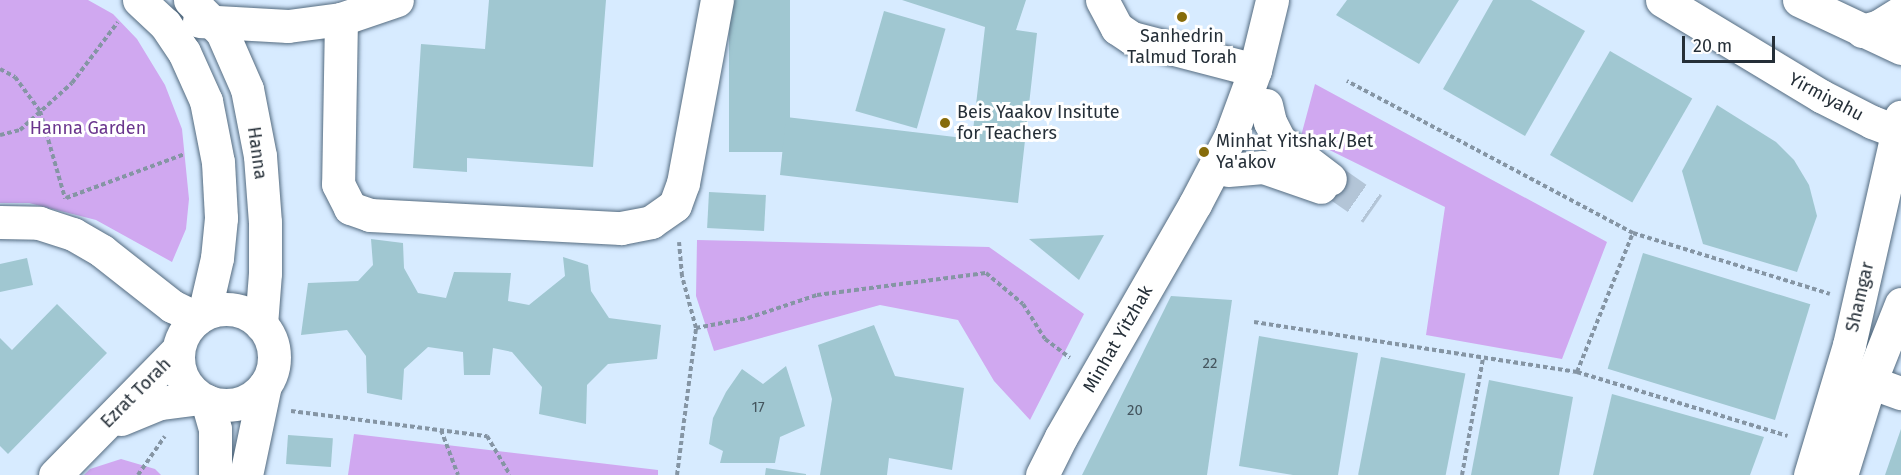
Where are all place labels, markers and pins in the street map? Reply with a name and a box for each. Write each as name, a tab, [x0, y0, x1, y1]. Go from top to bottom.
marker: Sanhedrin Talmud Torah	[1175, 10, 1189, 24]
place label: Sanhedrin Talmud Torah	[1127, 26, 1237, 68]
place label: Beis Yaakov Insitute for Teachers	[957, 102, 1119, 144]
marker: Beis Yaakov Insitute for Teachers	[938, 116, 952, 130]
place label: Minhat Yitshak/Bet Ya'akov	[1216, 131, 1373, 174]
marker: Minhat Yitshak/Bet Ya'akov	[1197, 145, 1211, 159]

